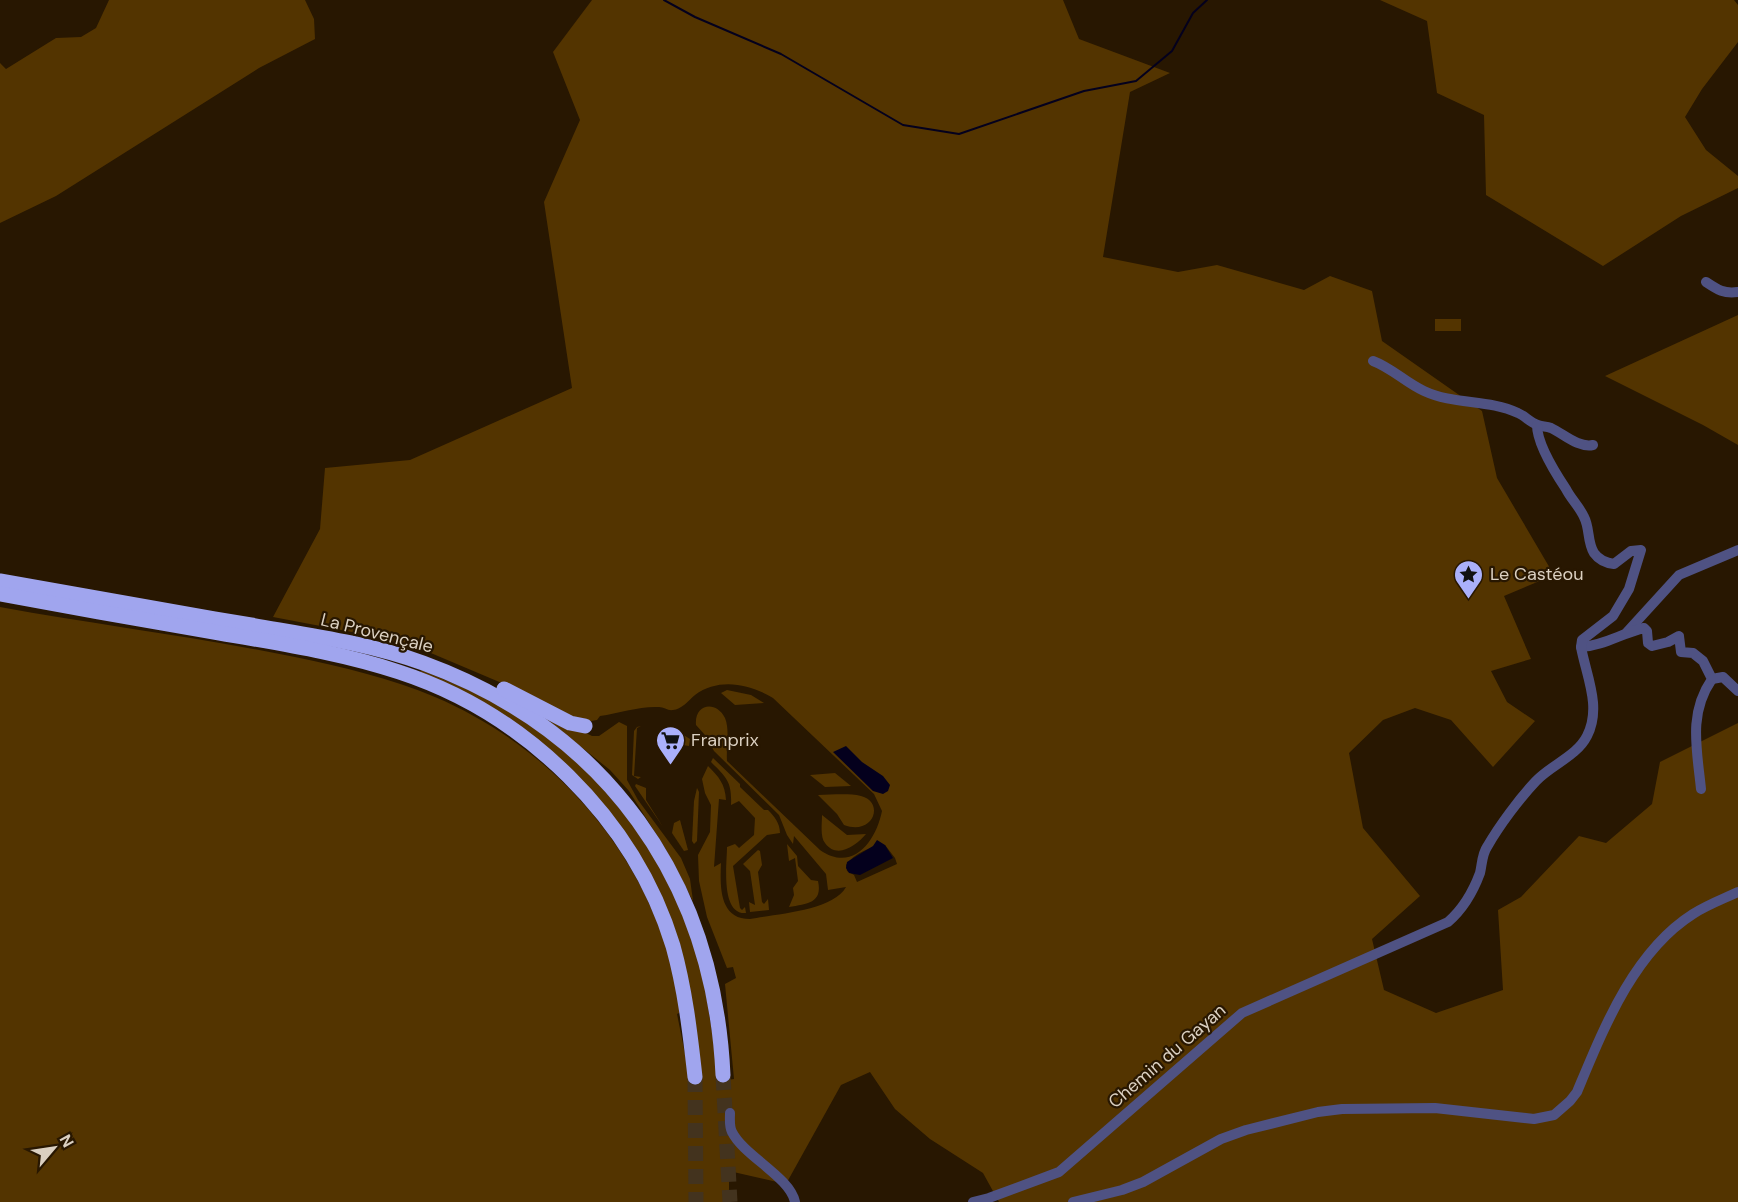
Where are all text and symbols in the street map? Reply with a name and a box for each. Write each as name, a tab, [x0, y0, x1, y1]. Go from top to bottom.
place icon: Le Castéou	[1453, 558, 1485, 600]
place label: Le Castéou	[1490, 562, 1583, 586]
street label: La Provençale	[318, 607, 436, 659]
supermarket icon: Franprix	[654, 724, 686, 766]
place label: Franprix	[691, 728, 759, 752]
street label: Chemin du Gayan	[1103, 998, 1231, 1114]
north arrow	[24, 1118, 84, 1178]
text: N	[55, 1131, 79, 1151]

